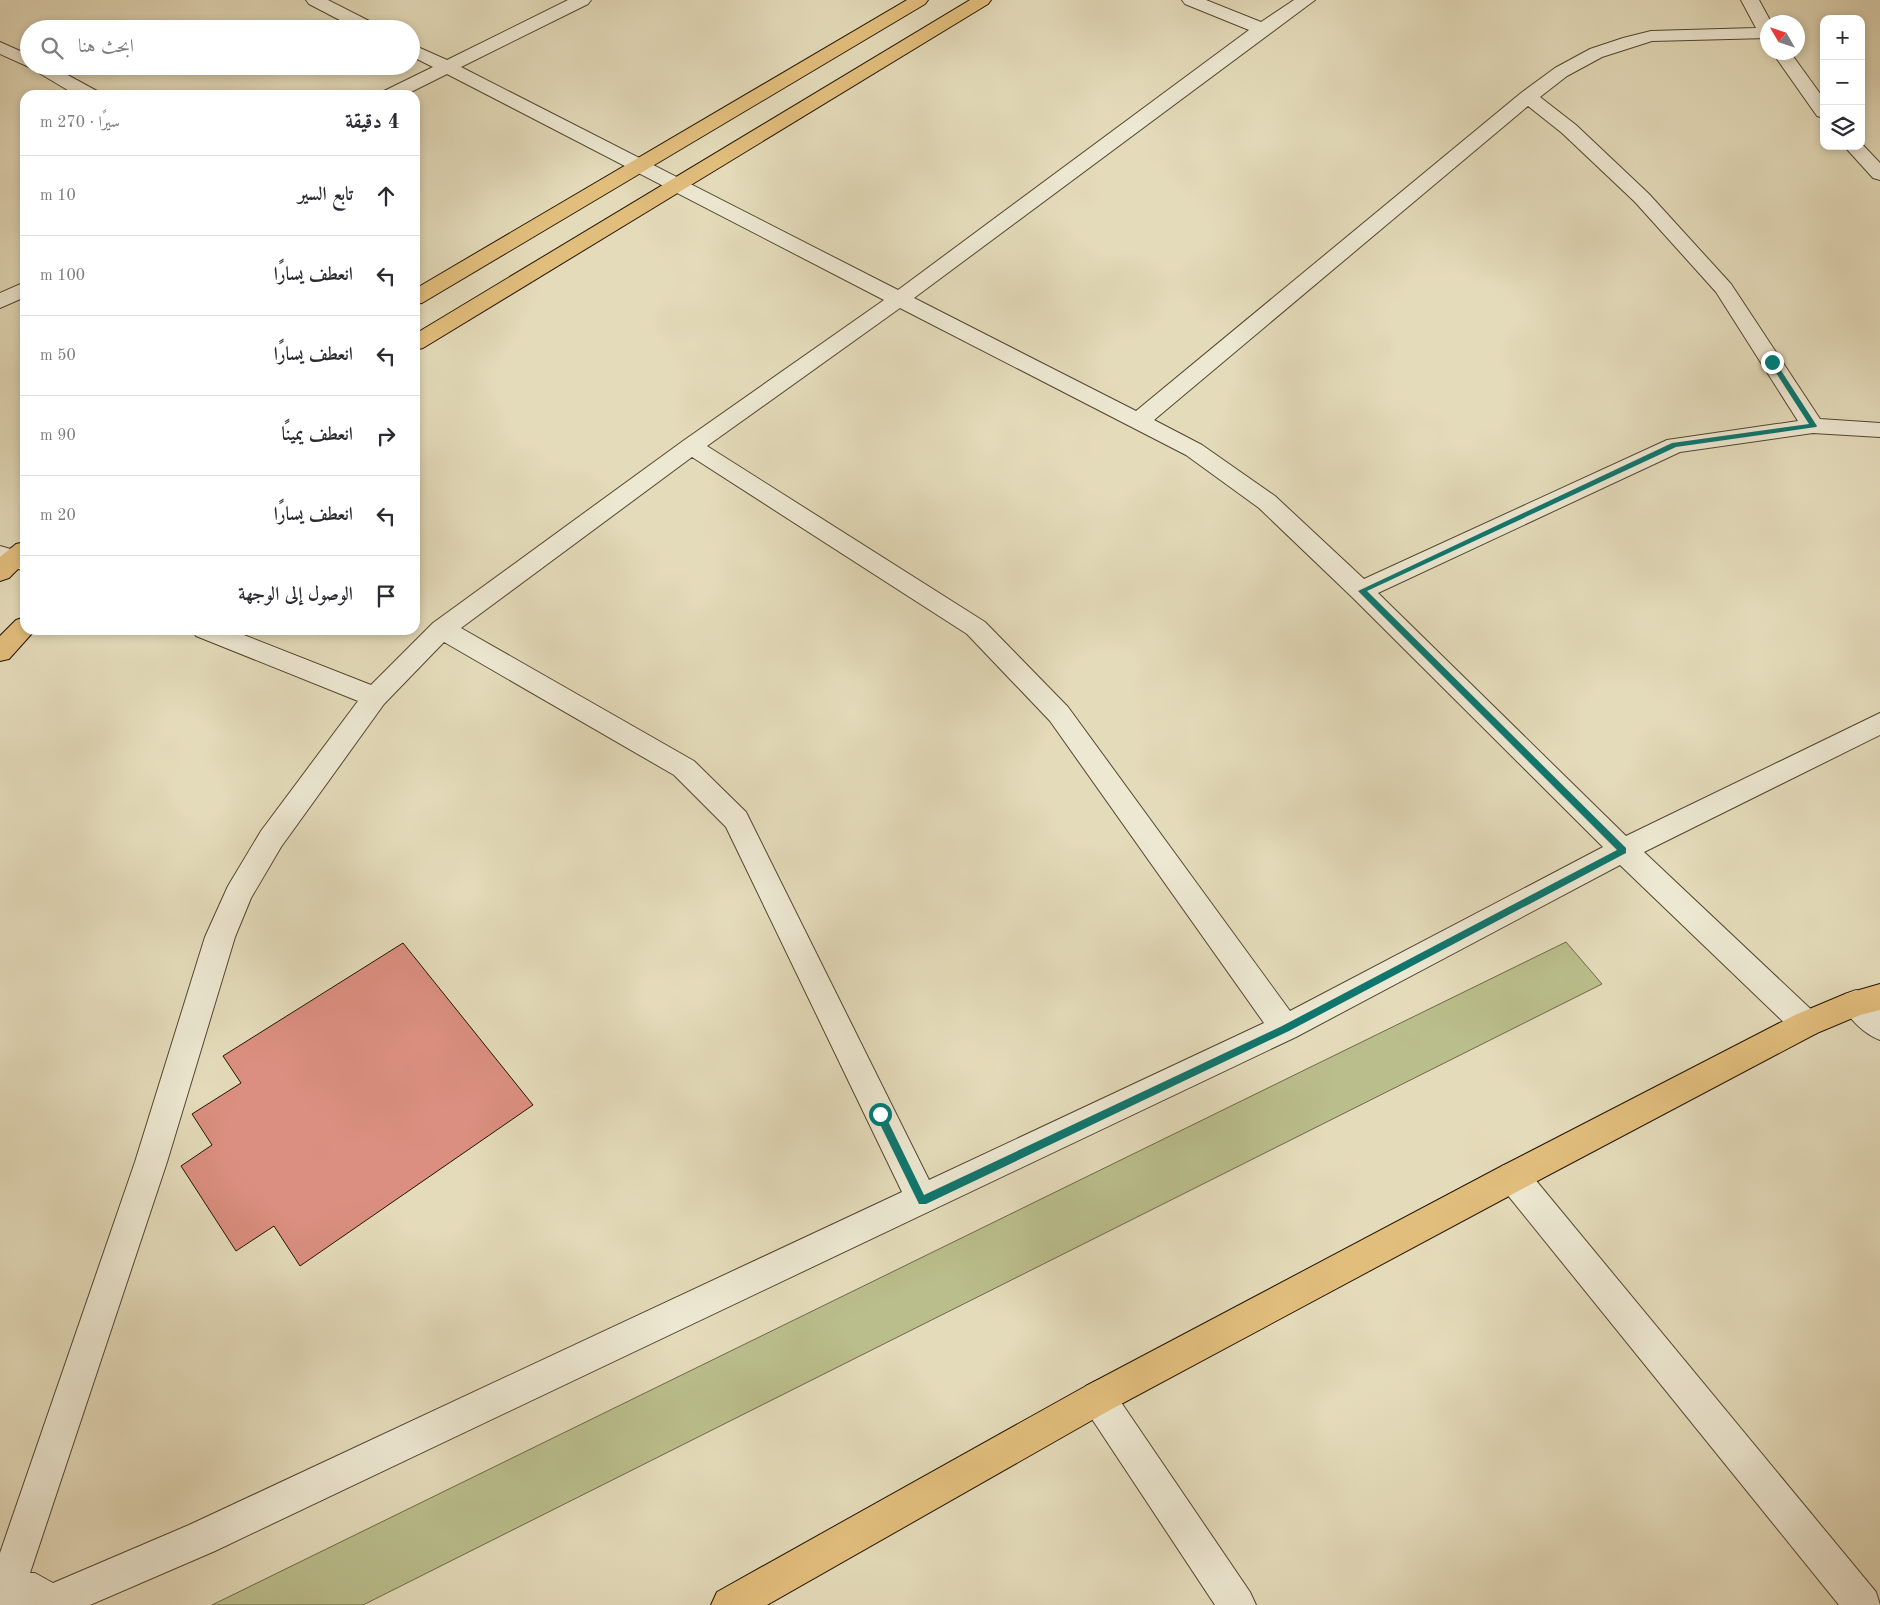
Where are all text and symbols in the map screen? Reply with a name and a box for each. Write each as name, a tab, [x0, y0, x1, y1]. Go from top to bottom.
north arrow	[1760, 15, 1805, 60]
map controls	[1820, 15, 1865, 150]
button: +	[1820, 15, 1865, 60]
search box	[20, 20, 420, 75]
icon: search	[38, 34, 66, 62]
text: ابحث هنا	[78, 38, 134, 57]
button: −	[1820, 60, 1865, 105]
button: layers	[1820, 105, 1865, 150]
text: 4 دقيقة	[345, 112, 400, 133]
text: سيرًا · 270 m	[40, 115, 120, 131]
icon: ahead	[372, 182, 400, 210]
text: تابع السير	[298, 186, 353, 205]
text: 10 m	[40, 188, 76, 204]
icon: left	[372, 262, 400, 290]
text: انعطف يسارًا	[274, 266, 353, 285]
text: 100 m	[40, 268, 85, 284]
icon: left	[372, 342, 400, 370]
text: انعطف يسارًا	[274, 346, 353, 365]
text: 50 m	[40, 348, 76, 364]
route end	[1761, 351, 1784, 374]
icon: right	[372, 422, 400, 450]
text: انعطف يمينًا	[281, 426, 353, 445]
text: 90 m	[40, 428, 76, 444]
icon: left	[372, 502, 400, 530]
text: انعطف يسارًا	[274, 506, 353, 525]
text: 20 m	[40, 508, 76, 524]
icon: arrive	[372, 582, 400, 610]
text: الوصول إلى الوجهة	[238, 586, 353, 605]
route start	[869, 1103, 892, 1126]

